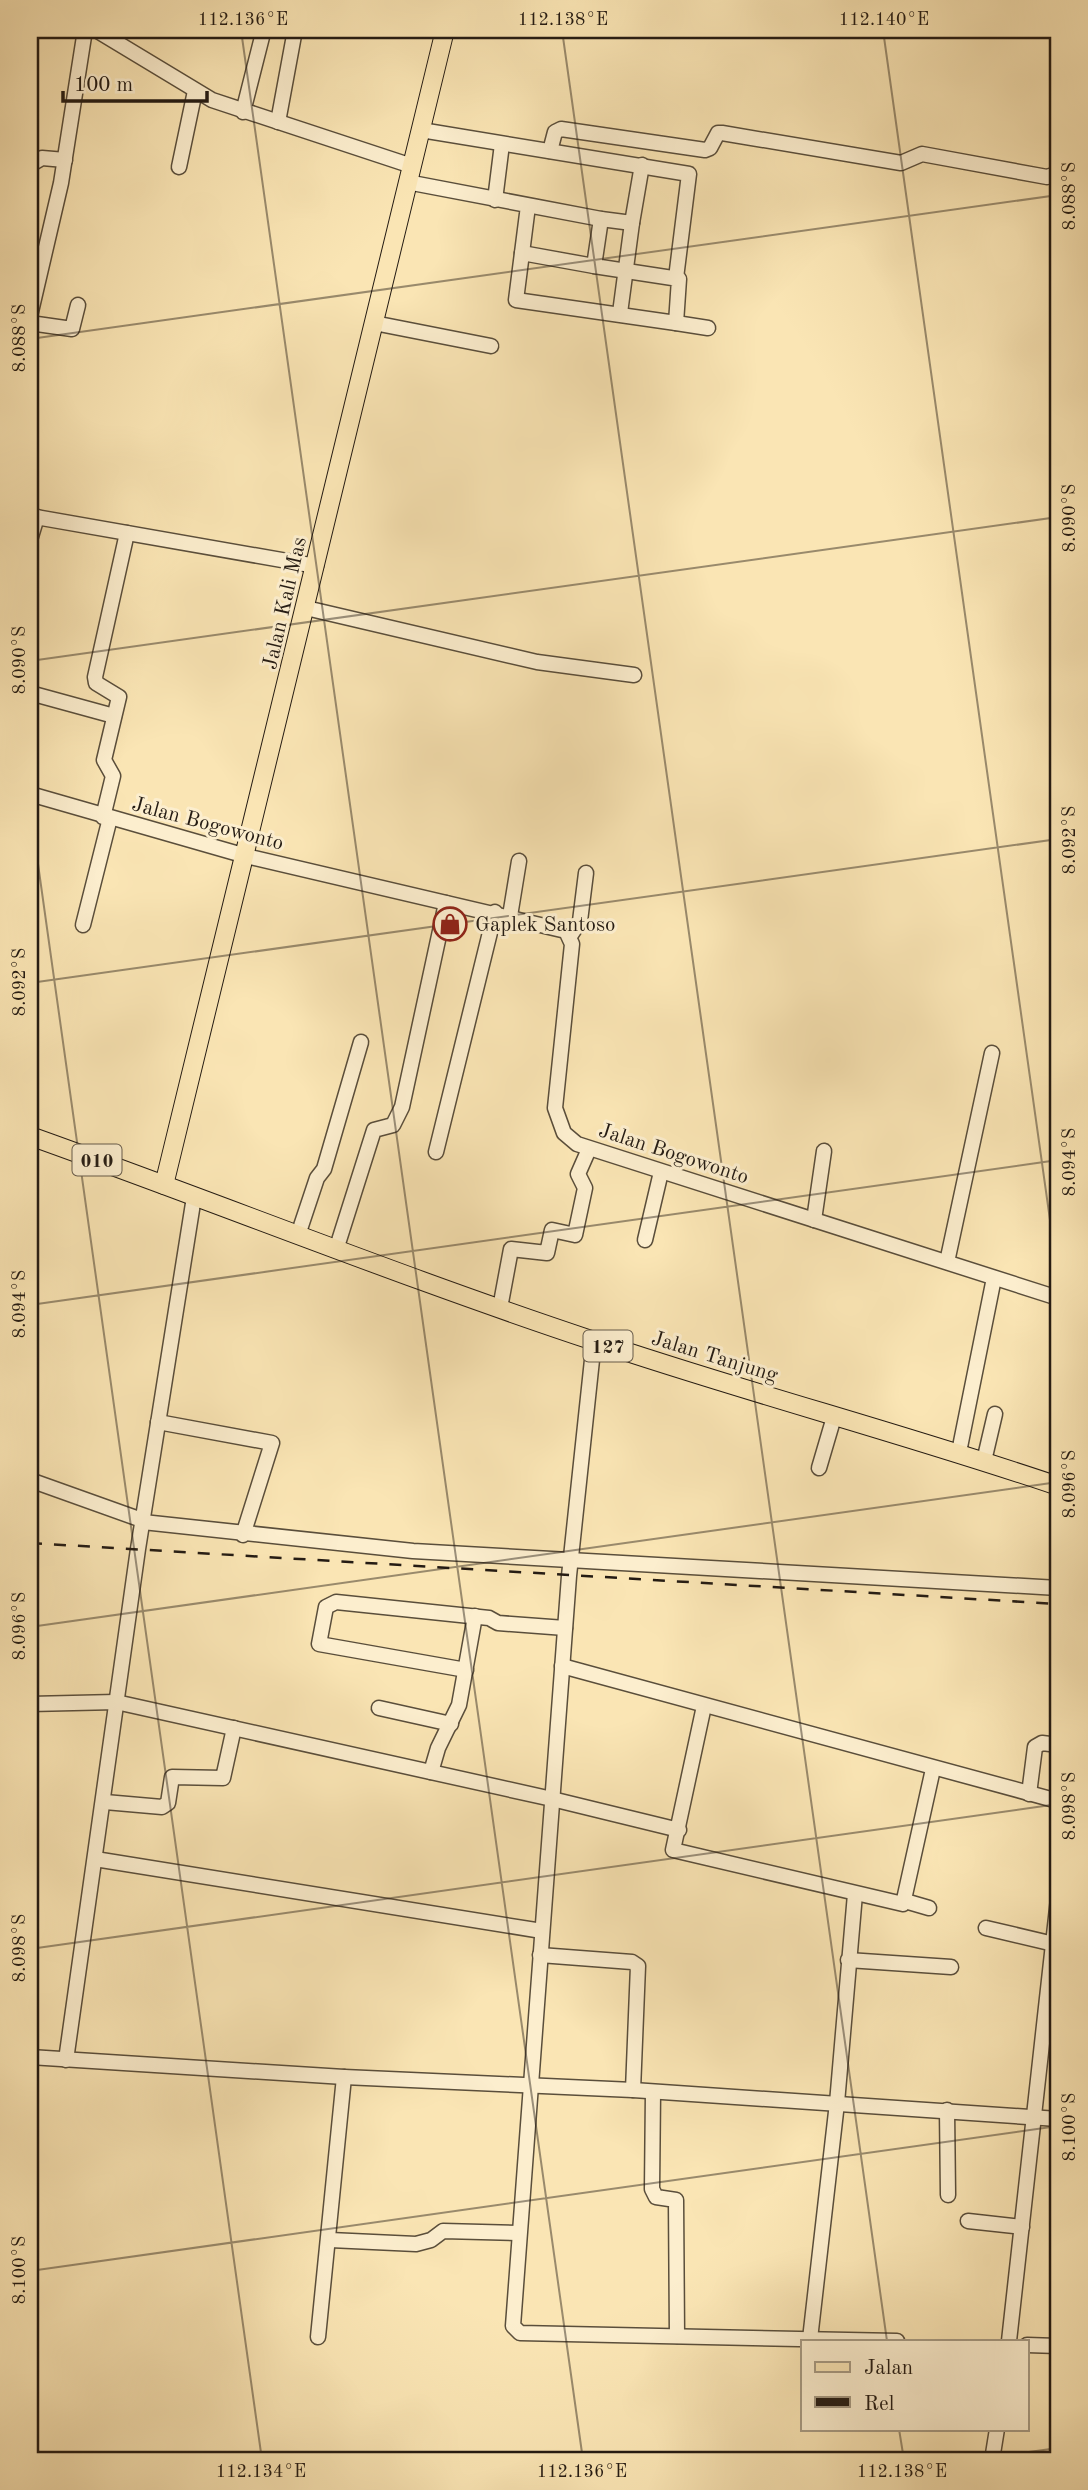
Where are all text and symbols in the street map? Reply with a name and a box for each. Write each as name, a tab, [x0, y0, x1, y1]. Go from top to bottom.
text: 112.136°E	[198, 11, 288, 29]
text: 112.138°E	[518, 11, 608, 29]
text: 112.140°E	[839, 11, 929, 29]
scale bar	[63, 60, 206, 104]
text: 100 m	[74, 75, 133, 96]
text: 8.088°S	[1061, 162, 1079, 230]
text: 8.088°S	[11, 304, 29, 372]
text: 8.090°S	[1061, 484, 1079, 552]
street label: Jalan Kali Mas	[260, 535, 311, 672]
text: 8.090°S	[11, 626, 29, 694]
street label: Jalan Bogowonto	[129, 794, 286, 855]
text: 8.092°S	[1061, 806, 1079, 874]
shop icon: Gaplek Santoso	[431, 905, 469, 943]
place label: Gaplek Santoso	[475, 915, 616, 936]
text: 8.092°S	[11, 948, 29, 1016]
street label: Jalan Bogowonto	[596, 1120, 751, 1189]
text: 8.094°S	[1061, 1128, 1079, 1196]
road number: 010	[72, 1144, 122, 1176]
text: 8.094°S	[11, 1270, 29, 1338]
street label: Jalan Tanjung	[649, 1328, 781, 1387]
road number: 127	[584, 1330, 632, 1362]
text: 8.096°S	[1061, 1450, 1079, 1518]
text: 8.096°S	[11, 1592, 29, 1660]
text: 8.098°S	[1061, 1772, 1079, 1840]
text: 8.098°S	[11, 1914, 29, 1982]
text: 8.100°S	[1061, 2093, 1079, 2161]
text: 8.100°S	[11, 2236, 29, 2304]
legend	[801, 2340, 1028, 2430]
text: Jalan	[864, 2358, 913, 2379]
text: Rel	[864, 2394, 895, 2415]
text: 112.134°E	[216, 2463, 306, 2481]
text: 112.136°E	[537, 2463, 627, 2481]
text: 112.138°E	[857, 2463, 947, 2481]

